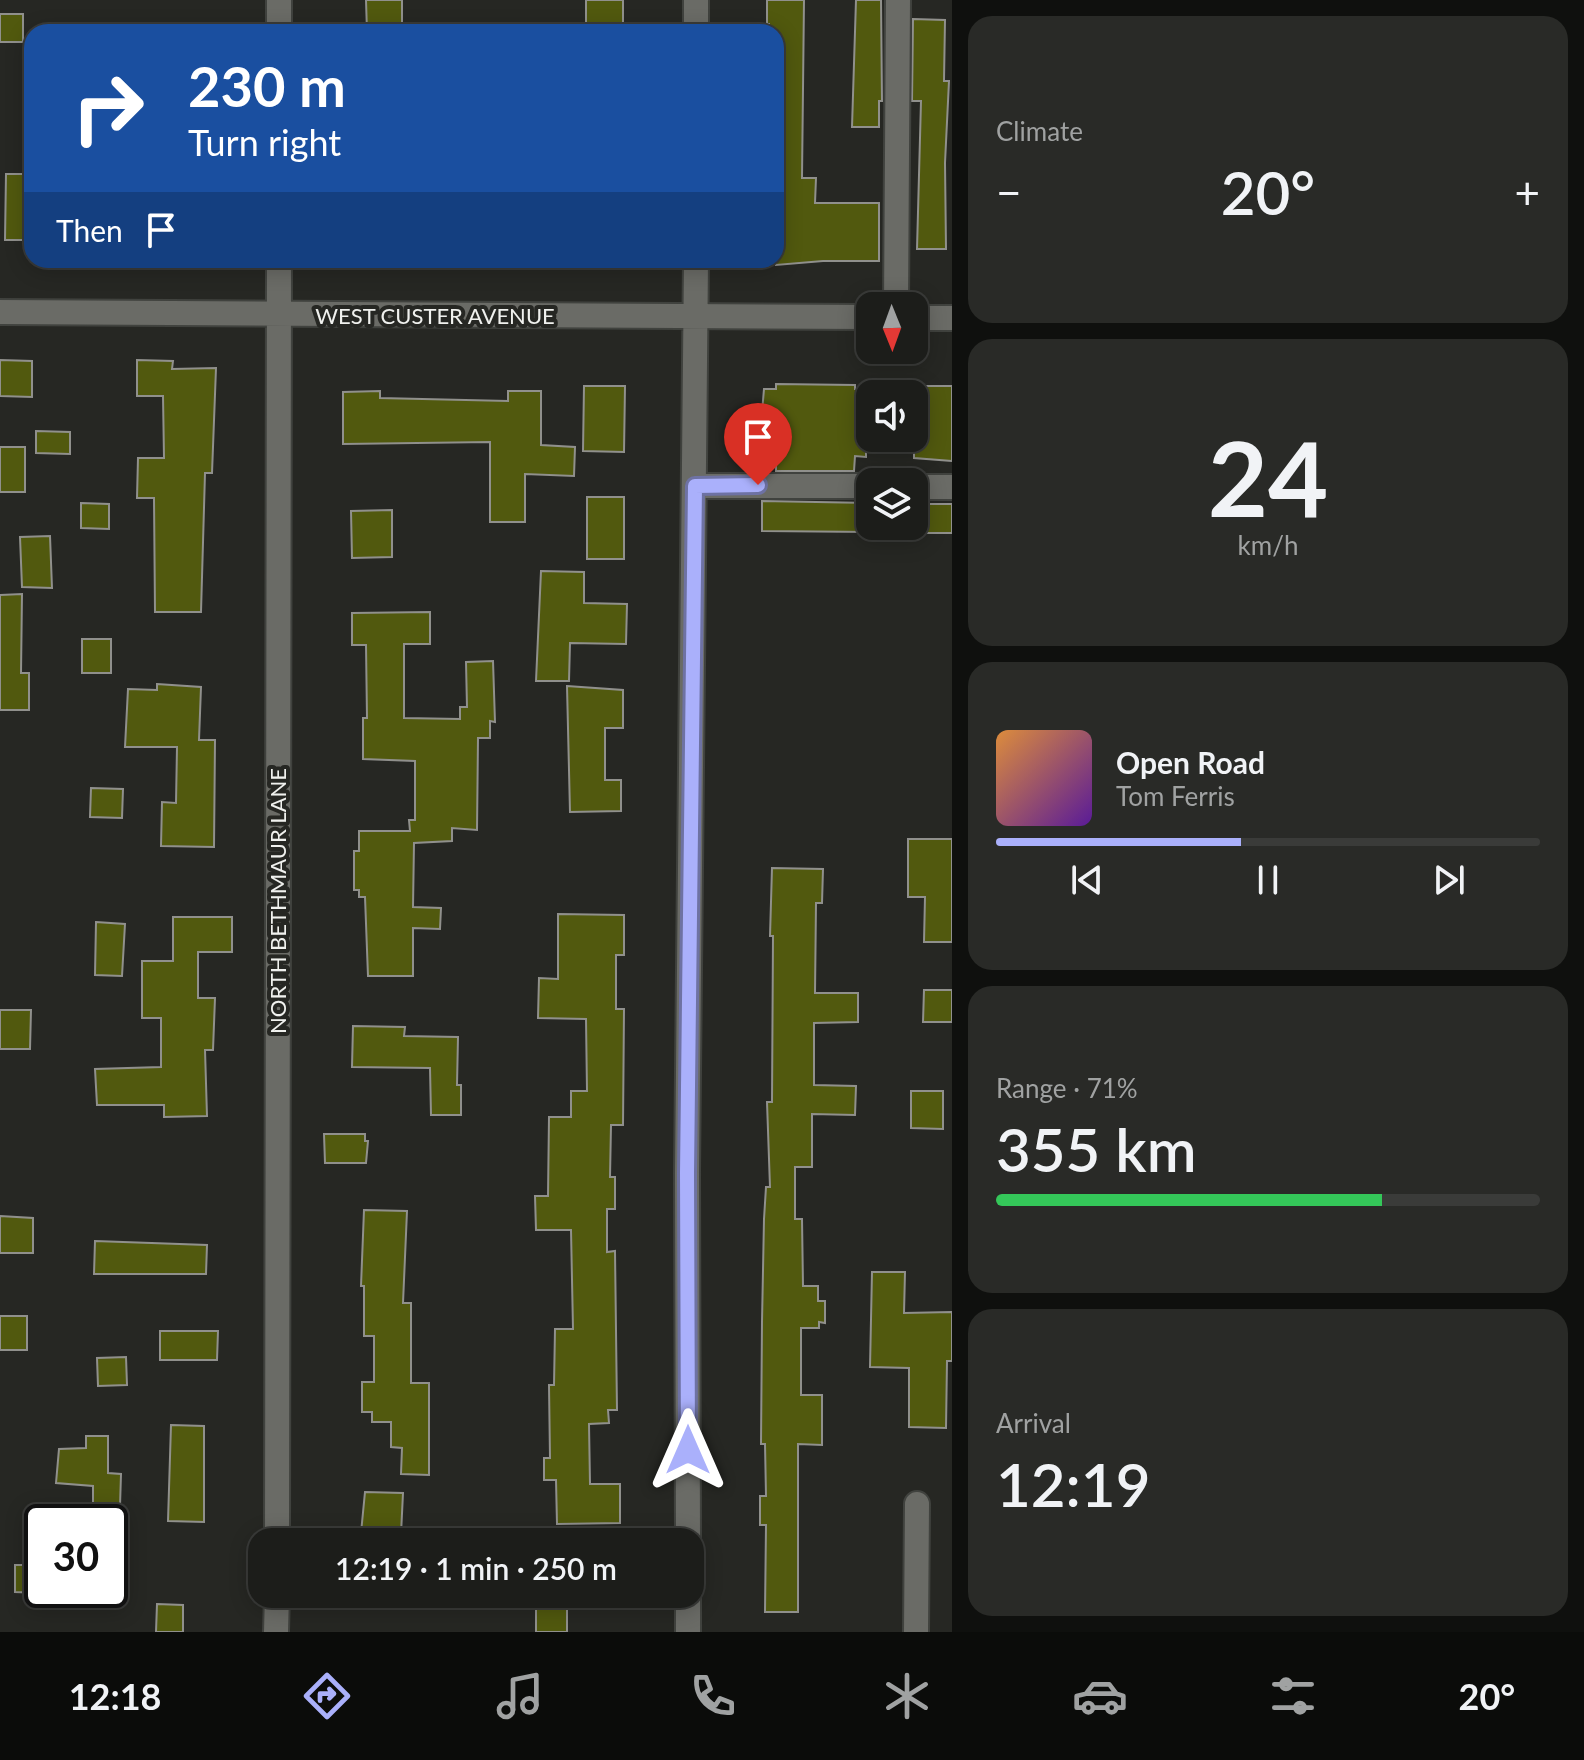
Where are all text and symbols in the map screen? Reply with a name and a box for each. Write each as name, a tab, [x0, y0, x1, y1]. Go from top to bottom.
text: 230 m	[188, 52, 346, 119]
icon: right	[56, 56, 160, 160]
text: Climate	[996, 115, 1083, 147]
text: Turn right	[188, 120, 341, 164]
text: 20°	[1221, 156, 1315, 228]
text: −	[996, 166, 1022, 218]
text: +	[1514, 166, 1540, 218]
icon: arrive	[139, 208, 183, 252]
text: Then	[56, 212, 123, 248]
north arrow	[856, 292, 928, 364]
map controls	[856, 292, 928, 540]
street label: WEST CUSTER AVENUE	[315, 302, 555, 329]
button: sound	[856, 380, 928, 452]
pin	[724, 403, 792, 485]
text: 24	[1208, 414, 1328, 539]
icon: arrive	[736, 415, 780, 459]
button: layers	[856, 468, 928, 540]
text: km/h	[1238, 529, 1298, 561]
text: Open Road	[1116, 744, 1265, 780]
street label: NORTH BETHMAUR LANE	[264, 768, 291, 1034]
text: Tom Ferris	[1116, 780, 1235, 812]
icon: previous	[1065, 858, 1109, 902]
icon: pause	[1246, 858, 1290, 902]
icon: next	[1427, 858, 1471, 902]
text: Range · 71%	[996, 1072, 1138, 1104]
text: 355 km	[996, 1113, 1197, 1185]
text: Arrival	[996, 1407, 1071, 1439]
position arrow	[646, 1408, 730, 1492]
text: 12:19	[996, 1448, 1150, 1520]
speed limit sign: 30	[24, 1504, 128, 1608]
text: 12:19 · 1 min · 250 m	[335, 1550, 617, 1586]
icon: directions	[299, 1668, 355, 1724]
icon: music	[492, 1668, 548, 1724]
icon: phone	[685, 1668, 741, 1724]
icon: climate	[879, 1668, 935, 1724]
icon: car	[1072, 1668, 1128, 1724]
icon: filters	[1265, 1668, 1321, 1724]
text: 12:18	[69, 1674, 161, 1718]
text: 20°	[1459, 1674, 1515, 1718]

